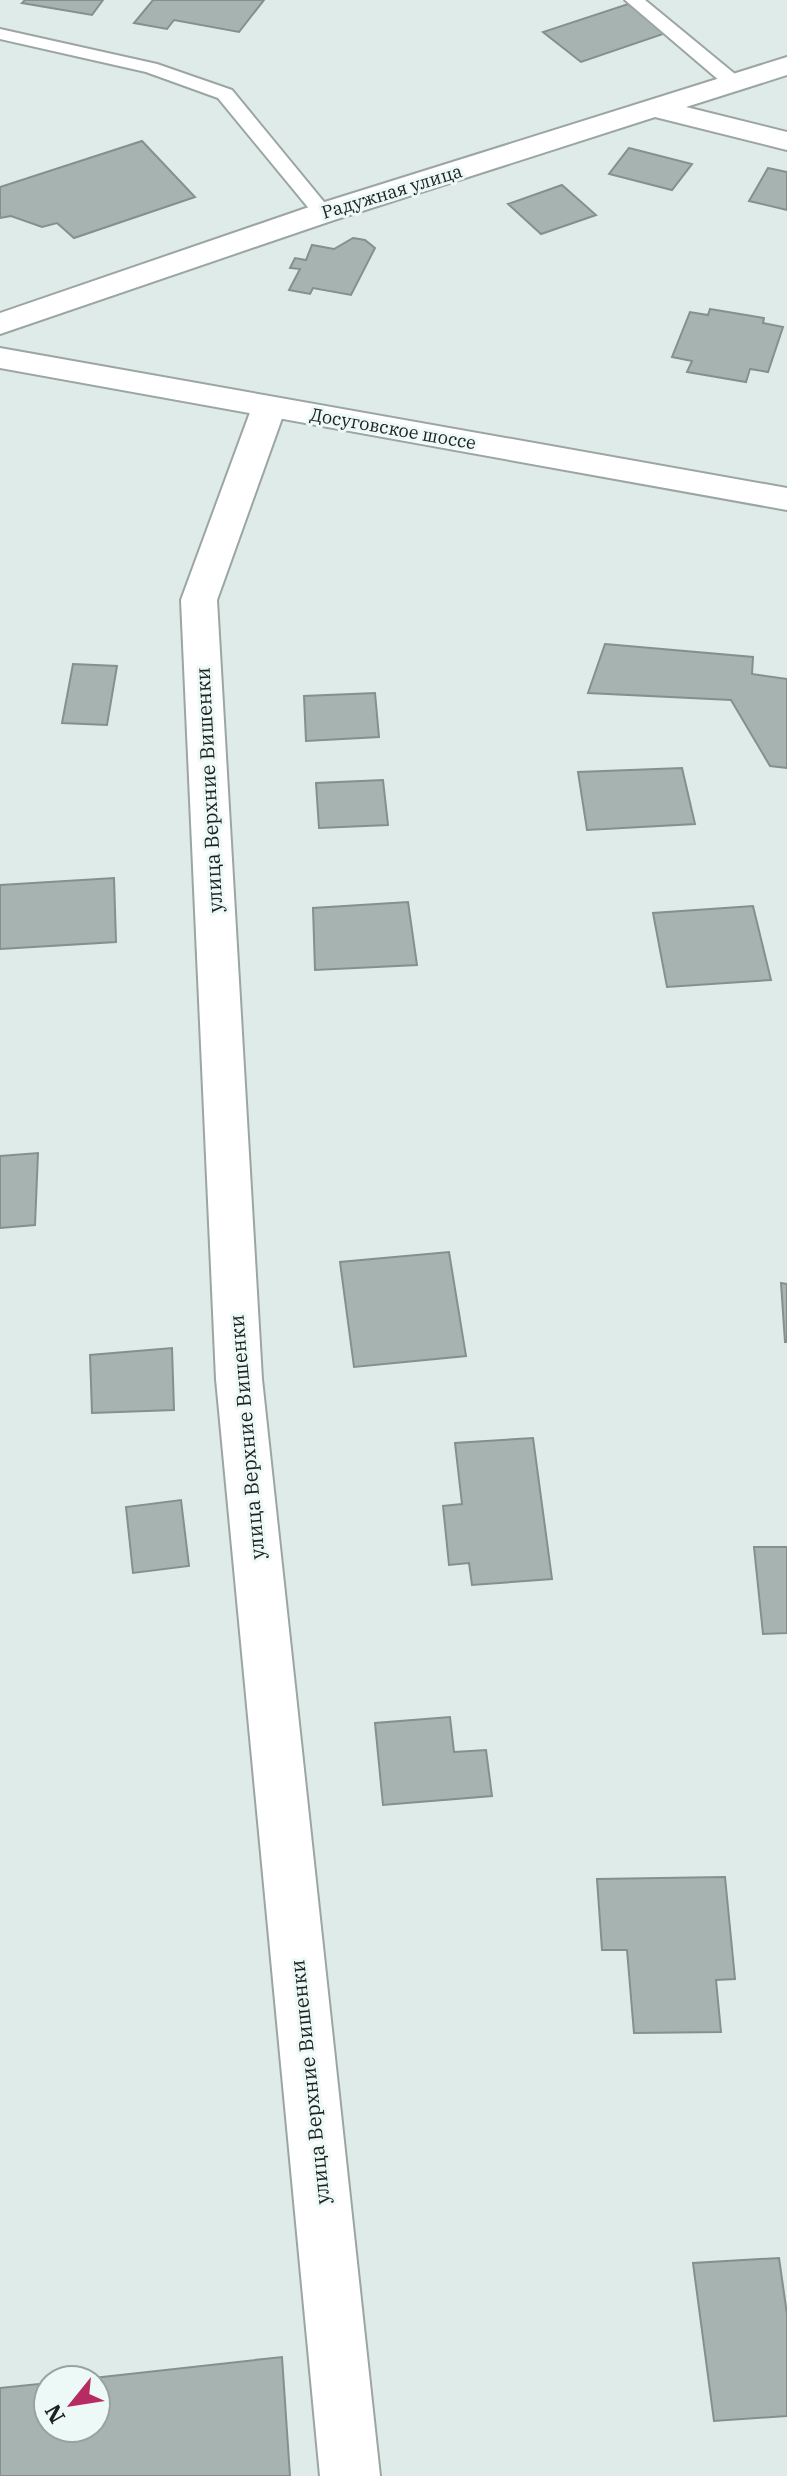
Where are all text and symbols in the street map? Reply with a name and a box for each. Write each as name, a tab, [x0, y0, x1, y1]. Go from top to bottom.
street label: Радужная улица	[319, 159, 465, 224]
street label: Досуговское шоссе	[308, 403, 478, 454]
street label: улица Верхние Вишенки	[189, 667, 228, 913]
street label: улица Верхние Вишенки	[222, 1313, 271, 1561]
street label: улица Верхние Вишенки	[283, 1958, 336, 2206]
north arrow	[32, 2364, 112, 2444]
text: N	[37, 2399, 71, 2429]

